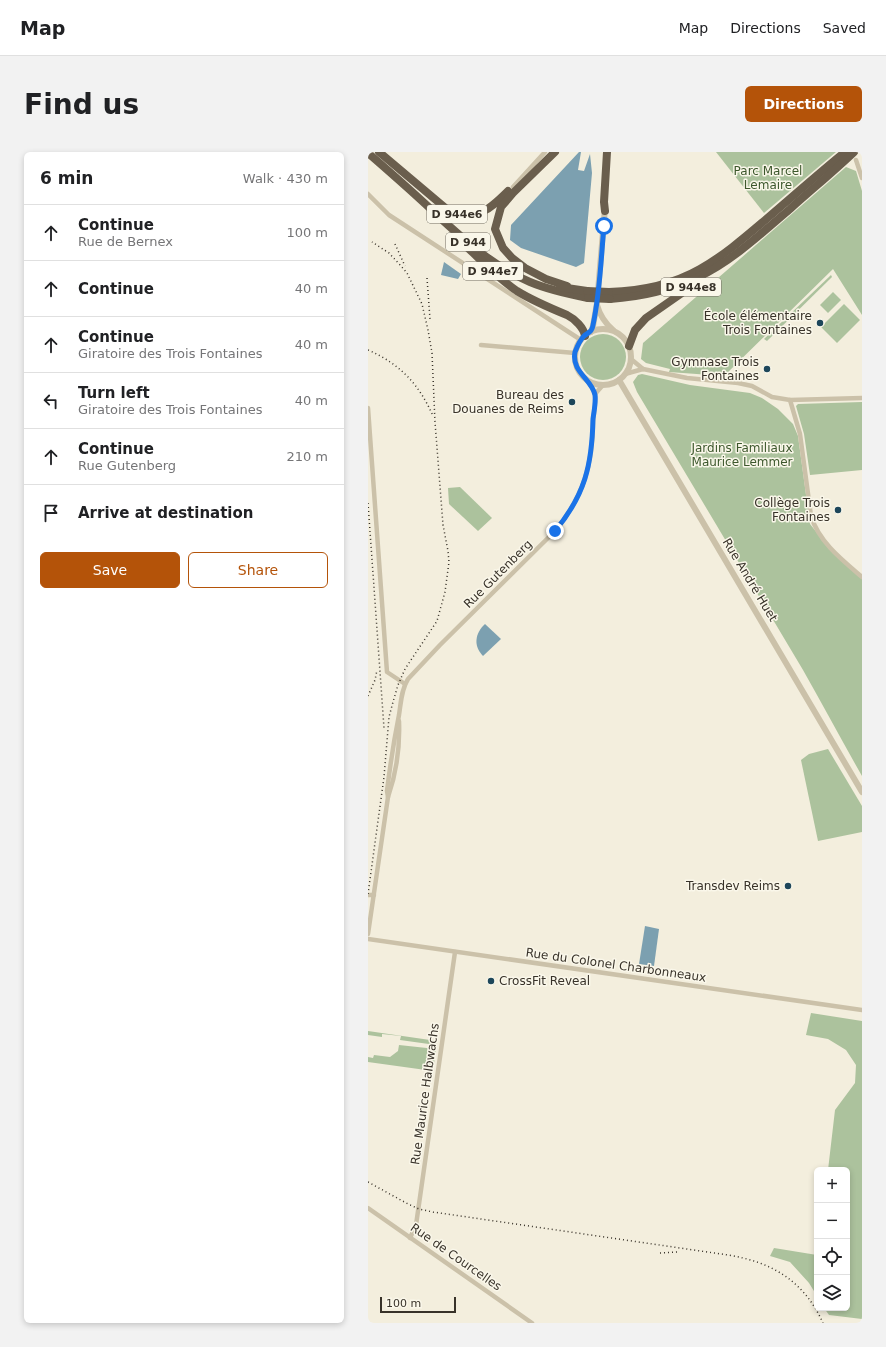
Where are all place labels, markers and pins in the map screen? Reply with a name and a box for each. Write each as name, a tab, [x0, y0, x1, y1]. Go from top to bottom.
place label: École élémentaire Trois Fontaines	[704, 308, 812, 337]
marker: École élémentaire Trois Fontaines	[815, 318, 825, 328]
place label: Gymnase Trois Fontaines	[671, 355, 759, 383]
marker: Gymnase Trois Fontaines	[762, 364, 772, 374]
place label: Bureau des Douanes de Reims	[452, 388, 564, 416]
marker: Bureau des Douanes de Reims	[567, 397, 577, 407]
place label: Collège Trois Fontaines	[754, 496, 830, 524]
marker: Collège Trois Fontaines	[833, 505, 843, 515]
place label: Transdev Reims	[685, 879, 780, 893]
marker: Transdev Reims	[783, 881, 793, 891]
place label: CrossFit Reveal	[499, 974, 590, 988]
marker: CrossFit Reveal	[486, 976, 496, 986]

